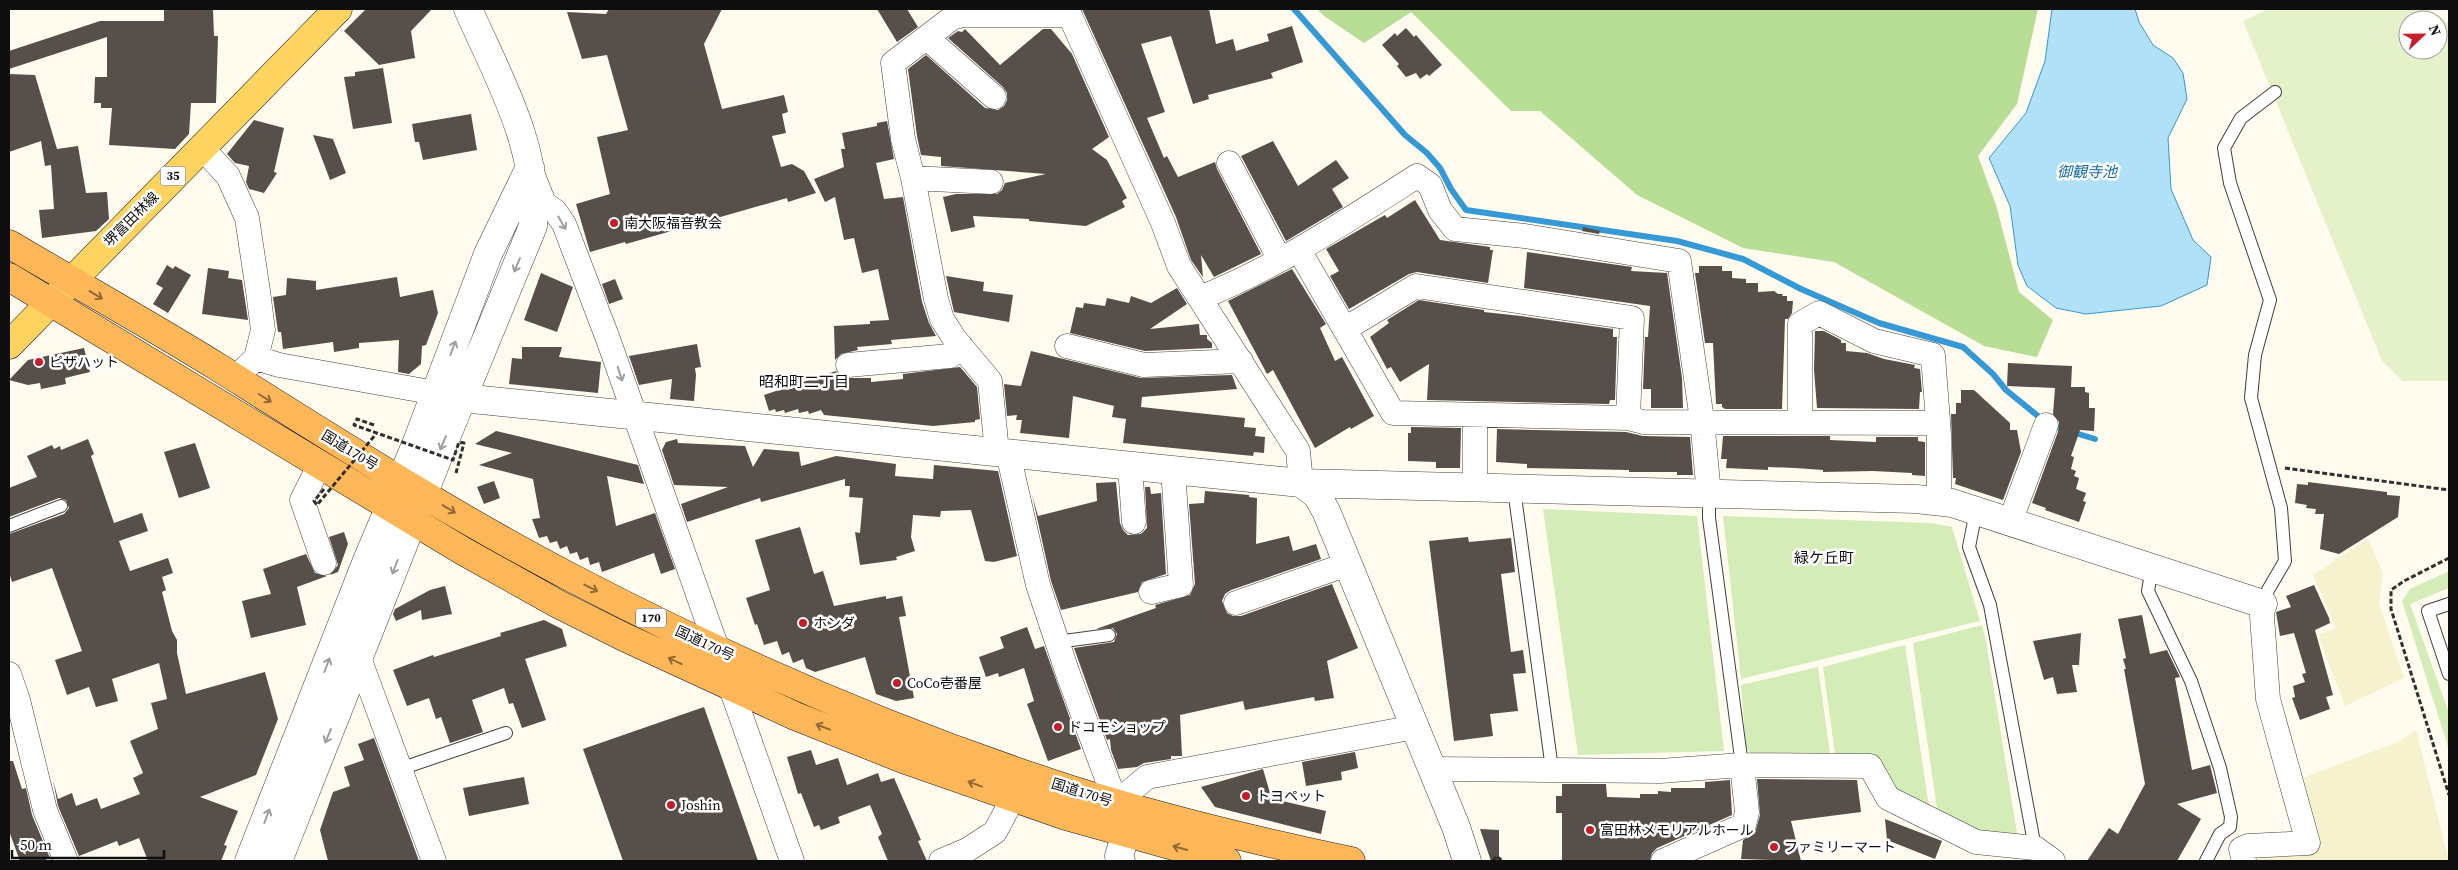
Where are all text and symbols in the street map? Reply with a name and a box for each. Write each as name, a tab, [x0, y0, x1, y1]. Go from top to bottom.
north arrow	[2398, 10, 2448, 60]
text: N	[2424, 22, 2446, 39]
water label: 御観寺池	[2057, 161, 2119, 182]
road number: 35	[160, 167, 186, 186]
street label: 堺富田林線	[99, 187, 163, 251]
place label: 南大阪福音教会	[624, 213, 722, 233]
one-way arrow	[557, 215, 567, 230]
marker: 南大阪福音教会	[608, 217, 620, 229]
one-way arrow	[512, 257, 521, 272]
one-way arrow	[89, 291, 103, 301]
one-way arrow	[449, 341, 458, 356]
place label: ピザハット	[49, 352, 119, 372]
marker: ピザハット	[33, 356, 45, 368]
one-way arrow	[615, 366, 625, 382]
district label: 昭和町二丁目	[759, 371, 849, 392]
one-way arrow	[258, 393, 272, 403]
street label: 国道170号	[318, 425, 382, 475]
one-way arrow	[438, 435, 447, 450]
one-way arrow	[441, 505, 455, 515]
district label: 緑ケ丘町	[1794, 547, 1854, 568]
one-way arrow	[390, 559, 399, 574]
one-way arrow	[583, 584, 598, 593]
road number: 170	[636, 608, 666, 628]
place label: ホンダ	[813, 613, 855, 633]
marker: ホンダ	[797, 617, 809, 629]
street label: 国道170号	[672, 621, 738, 665]
one-way arrow	[668, 655, 683, 665]
one-way arrow	[322, 658, 332, 673]
place label: CoCo壱番屋	[907, 673, 982, 693]
marker: CoCo壱番屋	[891, 677, 903, 689]
place label: ドコモショップ	[1068, 717, 1166, 737]
marker: ドコモショップ	[1052, 721, 1064, 733]
one-way arrow	[816, 722, 831, 731]
one-way arrow	[323, 728, 332, 743]
street label: 国道170号	[1049, 773, 1115, 811]
one-way arrow	[968, 779, 983, 788]
place label: トヨペット	[1256, 786, 1326, 806]
marker: トヨペット	[1240, 790, 1252, 802]
place label: Joshin	[680, 795, 721, 815]
marker: Joshin	[665, 799, 677, 811]
one-way arrow	[263, 809, 272, 824]
place label: 富田林メモリアルホール	[1600, 820, 1754, 840]
marker: 富田林メモリアルホール	[1584, 824, 1596, 836]
scale bar	[12, 828, 165, 860]
text: 50 m	[20, 834, 52, 855]
place label: ファミリーマート	[1784, 837, 1896, 857]
marker: ファミリーマート	[1768, 841, 1780, 853]
one-way arrow	[1173, 843, 1189, 852]

